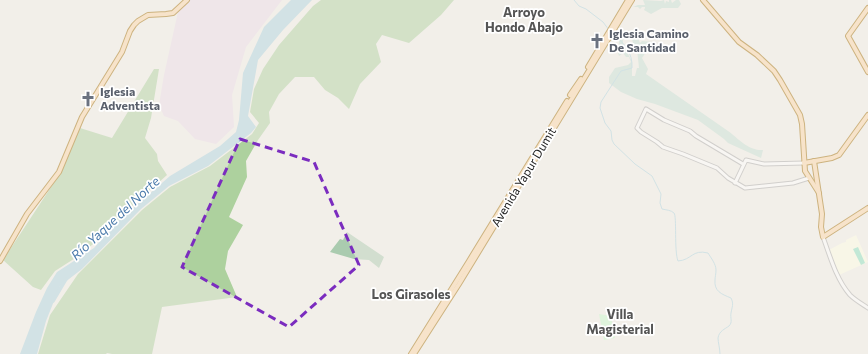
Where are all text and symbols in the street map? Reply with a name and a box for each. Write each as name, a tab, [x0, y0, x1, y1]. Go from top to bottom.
district label: Arroyo Hondo Abajo	[485, 4, 563, 35]
place label: Iglesia Camino De Santidad	[609, 26, 689, 54]
church icon: Iglesia Camino De Santidad	[588, 32, 606, 50]
place label: Iglesia Adventista	[100, 84, 160, 112]
church icon: Iglesia Adventista	[79, 90, 97, 108]
street label: Avenida Yapur Dumit	[488, 124, 558, 229]
water label: Río Yaque del Norte	[67, 173, 163, 263]
district label: Los Girasoles	[371, 286, 451, 302]
district label: Villa Magisterial	[586, 306, 654, 337]

